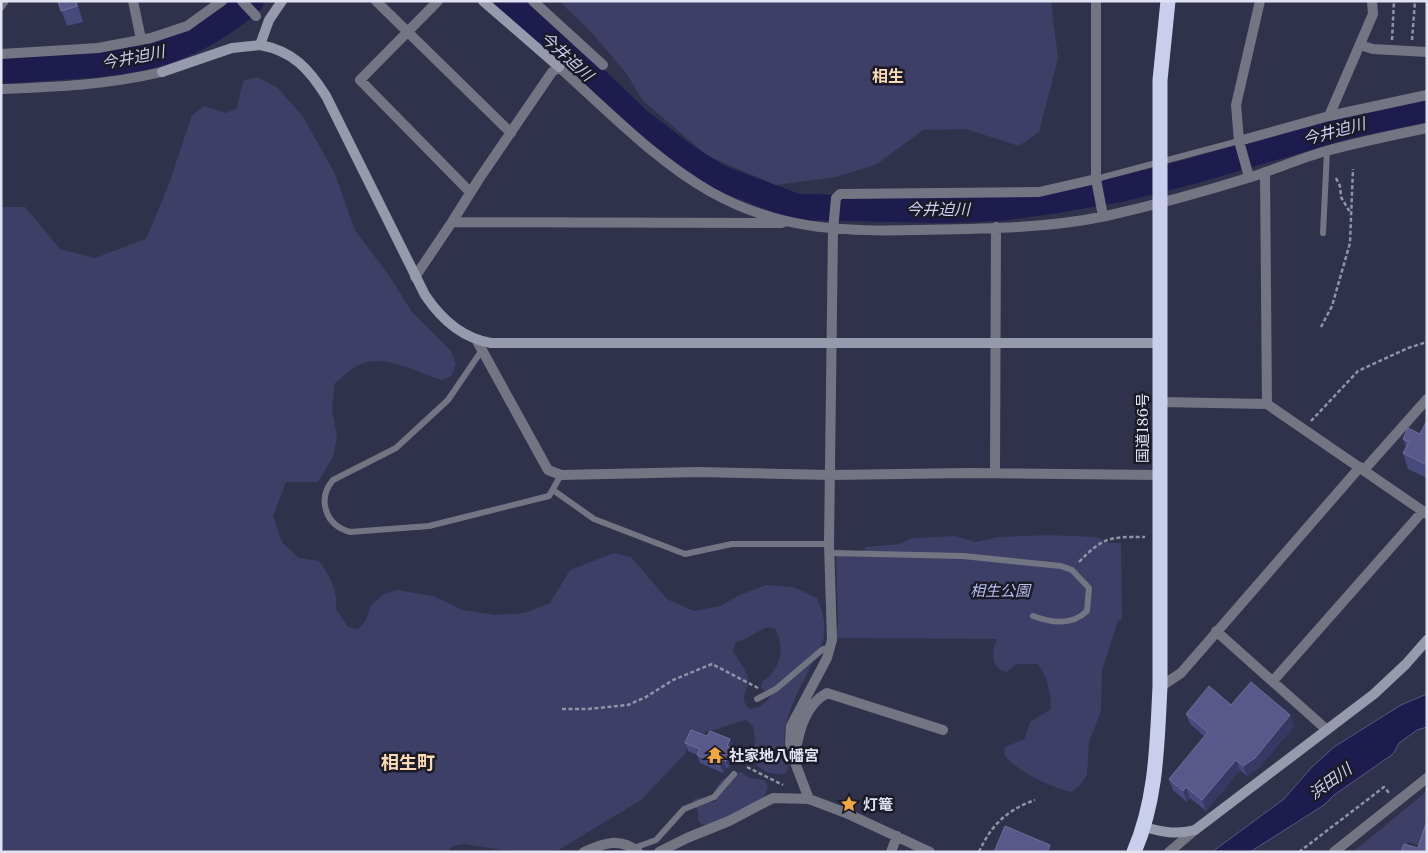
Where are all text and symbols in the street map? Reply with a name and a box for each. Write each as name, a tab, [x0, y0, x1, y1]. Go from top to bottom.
water label: 今井迫川	[537, 27, 599, 86]
water label: 今井迫川	[100, 41, 168, 73]
district label: 相生	[872, 66, 904, 86]
water label: 今井迫川	[1300, 113, 1369, 149]
water label: 今井迫川	[906, 199, 972, 219]
street label: 国道186号	[1133, 393, 1152, 463]
park label: 相生公園	[970, 581, 1032, 600]
temple icon: 社家地八幡宮	[705, 745, 725, 765]
place label: 社家地八幡宮	[729, 746, 819, 765]
district label: 相生町	[381, 752, 435, 774]
water label: 浜田川	[1305, 758, 1357, 803]
place icon: 灯篭	[839, 794, 859, 814]
place label: 灯篭	[863, 795, 893, 814]

